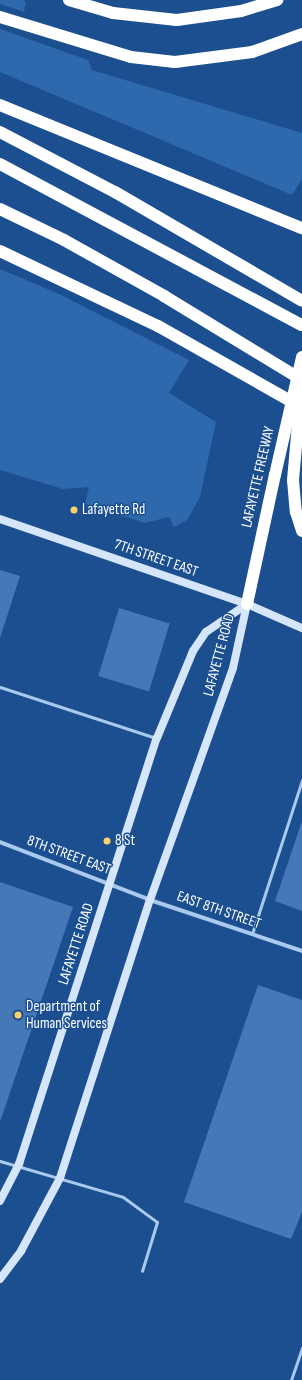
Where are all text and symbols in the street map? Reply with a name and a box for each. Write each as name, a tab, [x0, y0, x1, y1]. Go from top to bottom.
street label: LAFAYETTE FREEWAY	[238, 425, 278, 529]
place label: Lafayette Rd	[82, 501, 145, 519]
marker: Lafayette Rd	[69, 505, 79, 515]
street label: 7TH STREET EAST	[112, 535, 200, 581]
street label: LAFAYETTE ROAD	[199, 612, 239, 698]
street label: 8TH STREET EAST	[25, 832, 113, 878]
place label: 8 St	[115, 832, 135, 850]
marker: 8 St	[102, 836, 112, 846]
street label: EAST 8TH STREET	[175, 887, 263, 933]
street label: LAFAYETTE ROAD	[54, 901, 98, 987]
place label: Department of Human Services	[26, 997, 107, 1032]
marker: Department of Human Services	[13, 1010, 23, 1020]

